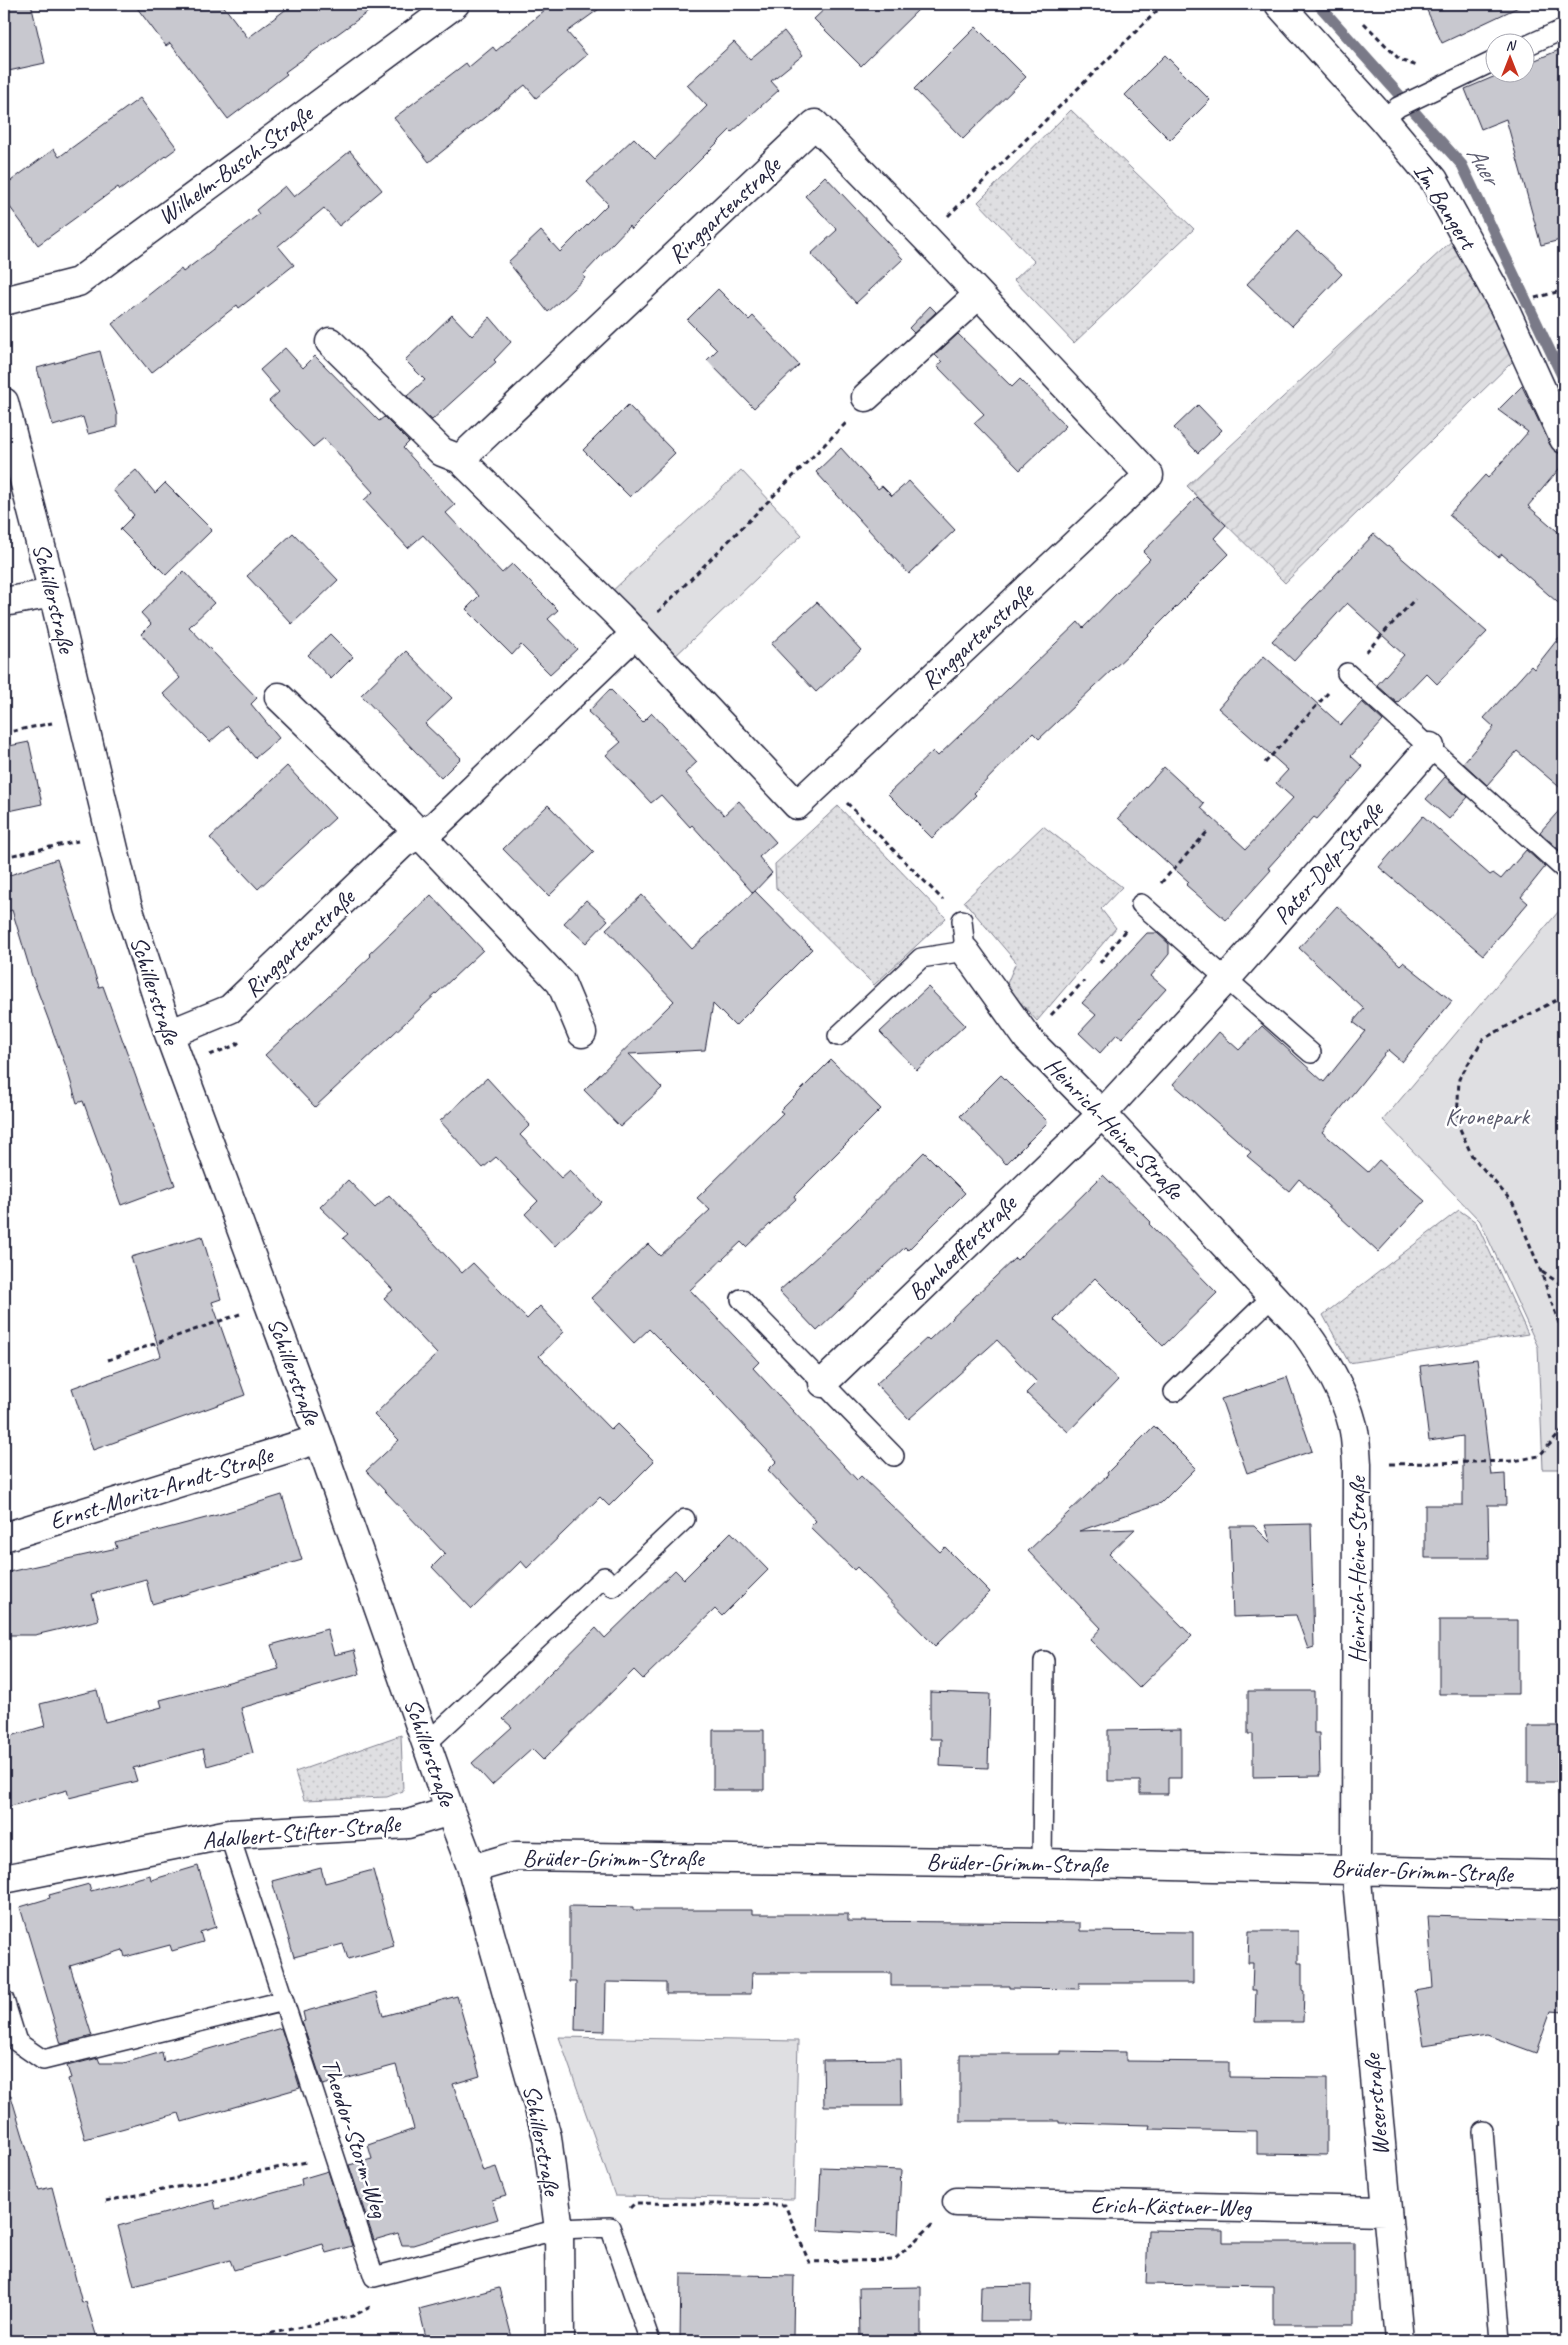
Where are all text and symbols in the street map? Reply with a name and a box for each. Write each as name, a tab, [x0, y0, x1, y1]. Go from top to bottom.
north arrow	[1486, 32, 1536, 82]
text: N	[1506, 37, 1517, 54]
street label: Wilhelm-Busch-Straße	[152, 98, 320, 231]
water label: Auer	[1459, 140, 1509, 194]
street label: Ringgartenstraße	[662, 149, 788, 270]
street label: Im Bangert	[1407, 158, 1484, 256]
street label: Schillerstraße	[26, 540, 83, 658]
street label: Ringgartenstraße	[915, 575, 1041, 696]
street label: Pater-Delp-Straße	[1267, 794, 1391, 930]
street label: Ringgartenstraße	[237, 881, 362, 1003]
street label: Schillerstraße	[123, 932, 187, 1050]
street label: Heinrich-Heine-Straße	[1038, 1051, 1191, 1207]
park label: Kronepark	[1445, 1101, 1531, 1131]
street label: Bonhoefferstraße	[902, 1187, 1024, 1307]
street label: Schillerstraße	[261, 1313, 328, 1431]
street label: Ernst-Moritz-Arndt-Straße	[46, 1439, 278, 1536]
street label: Heinrich-Heine-Straße	[1342, 1475, 1372, 1663]
street label: Schillerstraße	[398, 1694, 463, 1812]
street label: Adalbert-Stifter-Straße	[201, 1808, 403, 1856]
street label: Brüder-Grimm-Straße	[522, 1843, 706, 1873]
street label: Brüder-Grimm-Straße	[926, 1846, 1110, 1880]
street label: Brüder-Grimm-Straße	[1331, 1853, 1515, 1889]
street label: Weserstraße	[1356, 2051, 1395, 2157]
street label: Theodor-Storm-Weg	[315, 2055, 395, 2223]
street label: Schillerstraße	[517, 2082, 568, 2200]
street label: Erich-Kästner-Weg	[1090, 2190, 1253, 2222]

